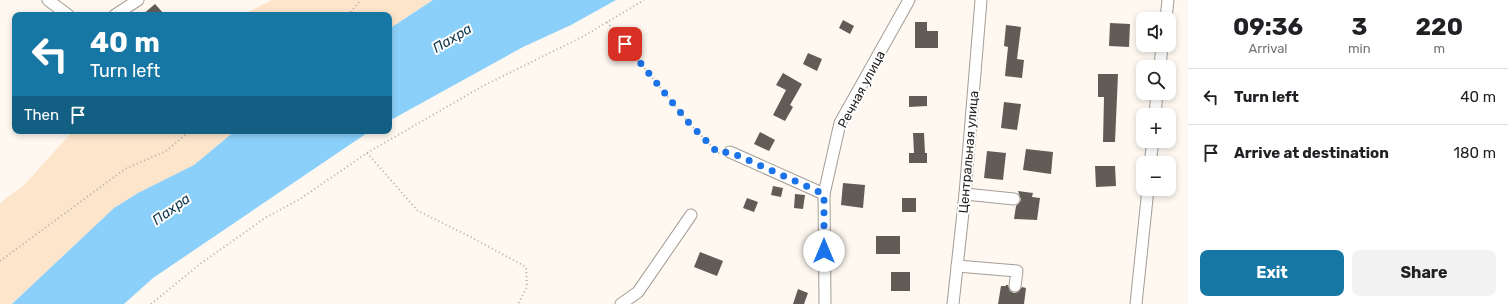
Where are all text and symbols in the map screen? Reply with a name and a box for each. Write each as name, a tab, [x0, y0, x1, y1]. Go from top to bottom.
map controls	[1136, 12, 1176, 196]
button: sound	[1136, 12, 1176, 52]
text: 09:36	[1233, 13, 1303, 41]
text: 3	[1351, 13, 1367, 41]
text: 220	[1416, 13, 1463, 41]
water label: Пахра	[430, 20, 475, 57]
text: 40 m	[90, 26, 160, 59]
pin	[608, 27, 642, 61]
icon: left	[24, 28, 76, 80]
icon: arrive	[614, 33, 636, 55]
text: Arrival	[1248, 41, 1288, 56]
text: min	[1348, 41, 1371, 56]
text: m	[1434, 41, 1445, 56]
street label: Речная улица	[835, 48, 888, 131]
text: Turn left	[90, 60, 160, 82]
button: search	[1136, 60, 1176, 100]
icon: left	[1200, 86, 1222, 108]
text: Turn left	[1234, 88, 1299, 106]
text: 40 m	[1460, 88, 1496, 106]
street label: Центральная улица	[956, 90, 981, 214]
icon: arrive	[67, 104, 89, 126]
text: Then	[24, 106, 59, 124]
button: +	[1136, 108, 1176, 148]
icon: arrive	[1200, 142, 1222, 164]
text: Arrive at destination	[1234, 144, 1389, 162]
text: 180 m	[1454, 144, 1496, 162]
button: −	[1136, 156, 1176, 196]
water label: Пахра	[149, 190, 193, 229]
position arrow	[803, 230, 845, 272]
button: Exit	[1200, 250, 1344, 296]
button: Share	[1352, 250, 1496, 296]

